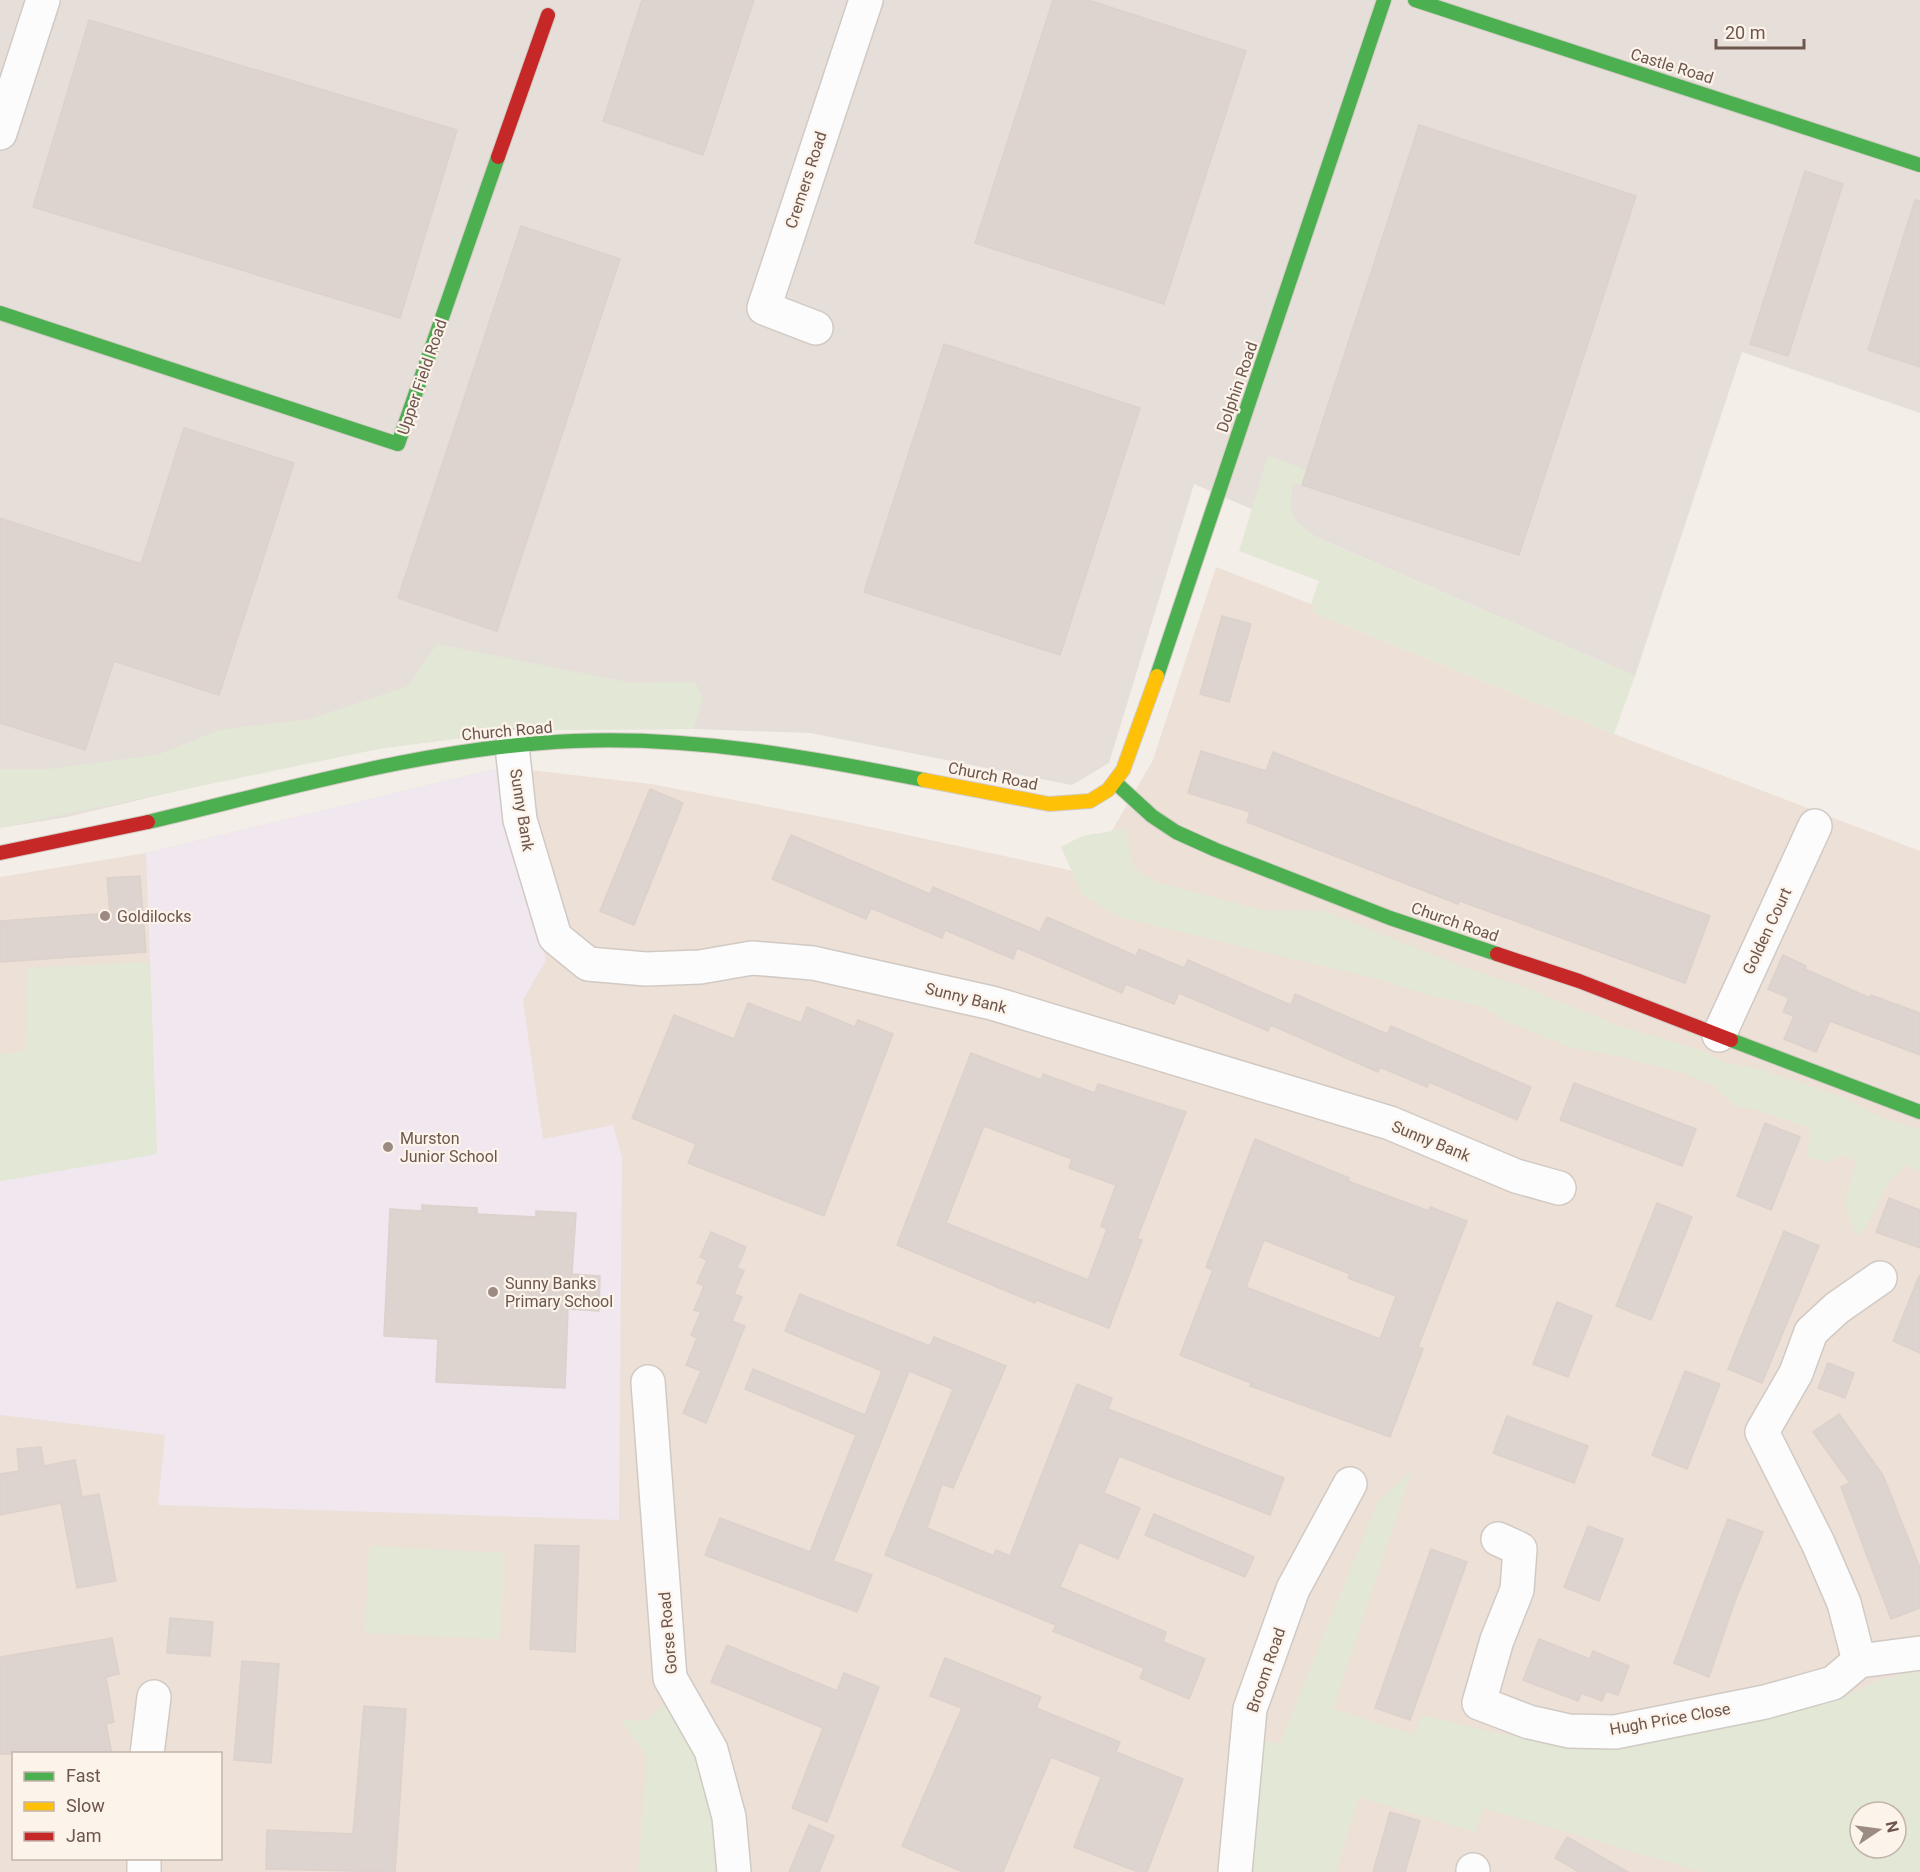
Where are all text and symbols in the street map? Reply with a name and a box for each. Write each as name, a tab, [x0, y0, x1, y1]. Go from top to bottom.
scale bar	[1716, 12, 1804, 50]
text: 20 m	[1725, 22, 1765, 43]
street label: Castle Road	[1628, 44, 1716, 88]
street label: Cremers Road	[781, 129, 831, 231]
street label: Upper Field Road	[393, 317, 451, 437]
street label: Dolphin Road	[1213, 339, 1261, 435]
street label: Church Road	[461, 718, 553, 744]
street label: Church Road	[946, 758, 1040, 794]
street label: Sunny Bank	[506, 767, 538, 853]
street label: Golden Court	[1739, 885, 1795, 977]
street label: Church Road	[1409, 898, 1501, 946]
place label: Goldilocks	[117, 907, 192, 926]
marker: Goldilocks	[98, 909, 112, 923]
street label: Sunny Bank	[923, 979, 1009, 1017]
street label: Sunny Bank	[1389, 1117, 1474, 1166]
place label: Murston Junior School	[400, 1129, 498, 1166]
marker: Murston Junior School	[381, 1140, 395, 1154]
place label: Sunny Banks Primary School	[505, 1274, 613, 1311]
marker: Sunny Banks Primary School	[486, 1285, 500, 1299]
street label: Gorse Road	[655, 1591, 681, 1675]
street label: Broom Road	[1243, 1625, 1289, 1715]
street label: Hugh Price Close	[1608, 1699, 1732, 1739]
legend	[12, 1752, 222, 1860]
text: Fast	[66, 1765, 101, 1786]
text: Slow	[66, 1795, 105, 1816]
north arrow	[1848, 1800, 1908, 1860]
text: N	[1882, 1819, 1903, 1834]
text: Jam	[66, 1825, 102, 1846]

